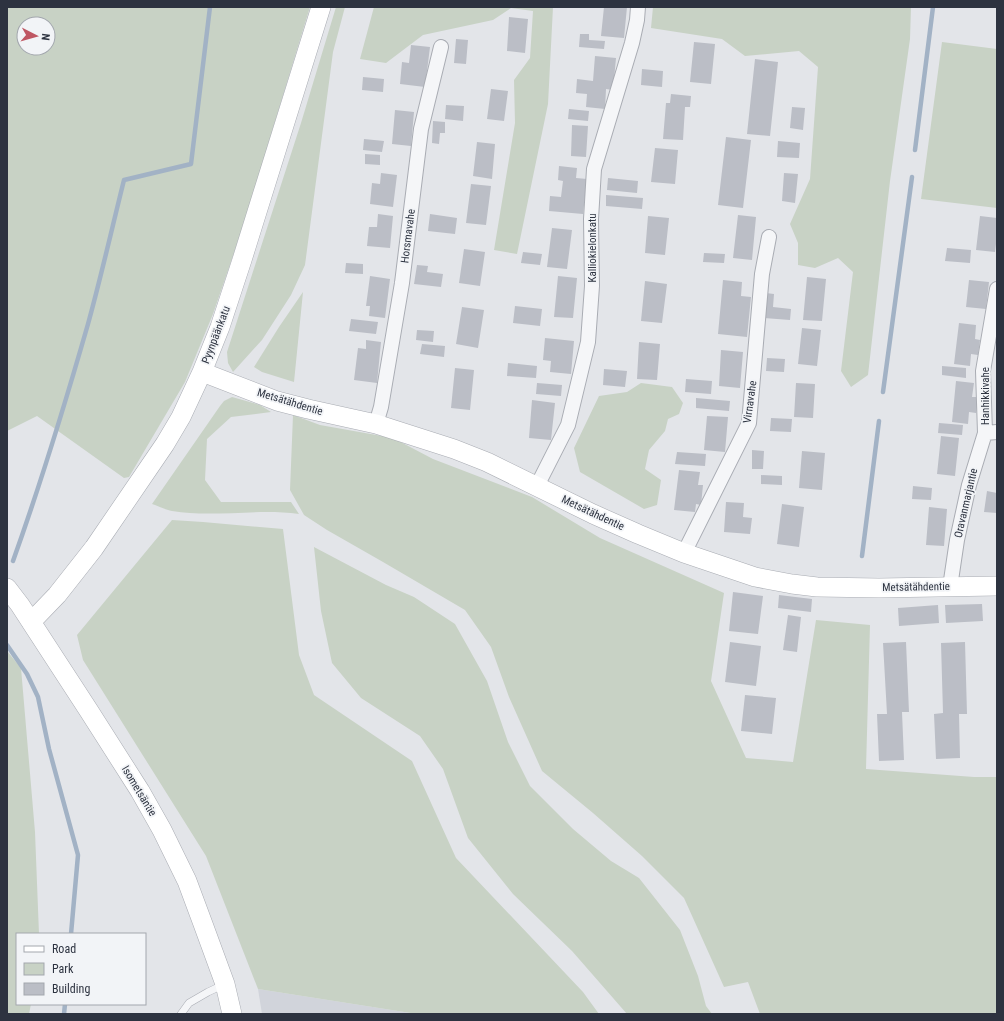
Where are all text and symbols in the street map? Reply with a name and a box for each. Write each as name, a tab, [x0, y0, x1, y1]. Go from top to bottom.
north arrow	[16, 16, 56, 56]
text: N	[39, 33, 52, 41]
street label: Horsmavahe	[398, 208, 418, 264]
street label: Kalliokielonkatu	[586, 213, 599, 283]
street label: Pyynpäänkatu	[199, 304, 233, 366]
street label: Hanhikkivahe	[979, 367, 992, 425]
street label: Virnavahe	[741, 380, 759, 424]
street label: Metsätähdentie	[256, 386, 324, 418]
street label: Oravanmarjantie	[952, 467, 980, 539]
street label: Metsätähdentie	[560, 493, 626, 533]
street label: Metsätähdentie	[882, 580, 950, 594]
street label: Isometsäntie	[119, 763, 159, 819]
legend	[16, 933, 146, 1005]
text: Road	[52, 942, 76, 956]
text: Park	[52, 962, 74, 976]
text: Building	[52, 982, 90, 996]

